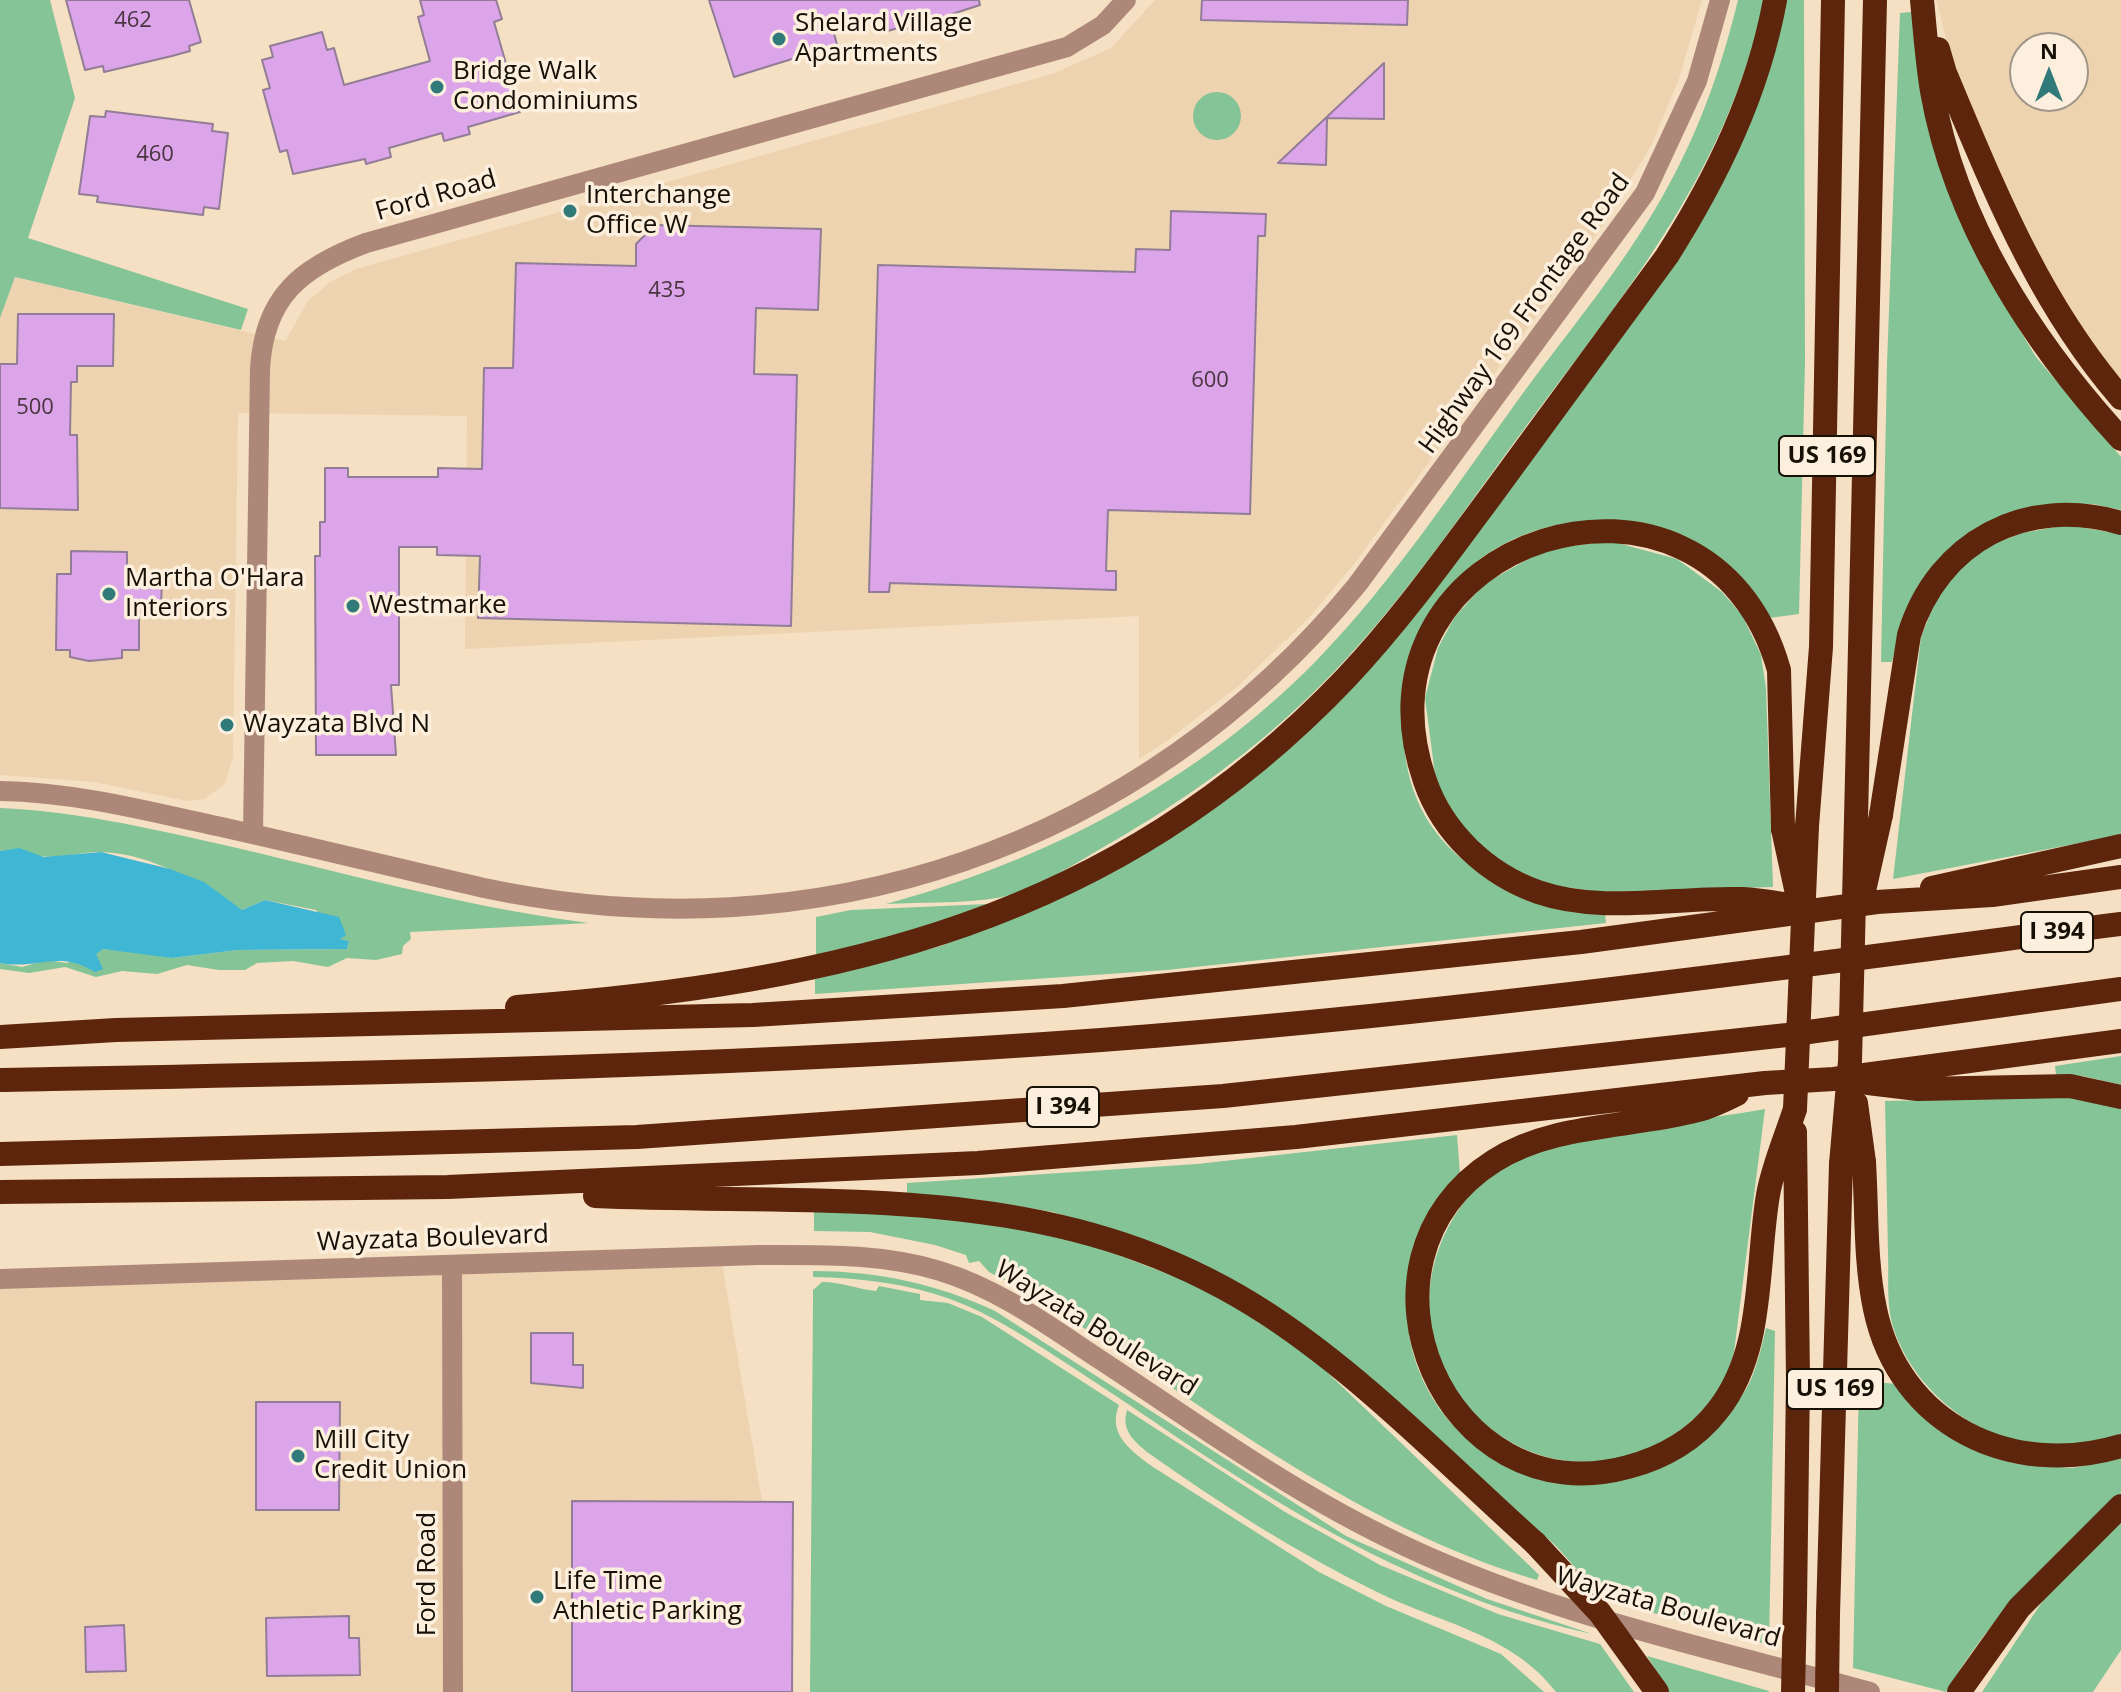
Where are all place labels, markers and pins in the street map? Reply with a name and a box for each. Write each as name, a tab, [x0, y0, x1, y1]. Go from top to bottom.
place label: Shelard Village Apartments	[795, 8, 972, 70]
marker: Shelard Village Apartments	[770, 30, 788, 48]
place label: Bridge Walk Condominiums	[453, 56, 638, 118]
marker: Bridge Walk Condominiums	[428, 78, 446, 96]
place label: Interchange Office W	[586, 180, 731, 242]
marker: Interchange Office W	[561, 202, 579, 220]
place label: Martha O'Hara Interiors	[125, 563, 304, 624]
marker: Martha O'Hara Interiors	[100, 585, 118, 603]
place label: Westmarke	[369, 590, 507, 622]
marker: Westmarke	[344, 597, 362, 615]
place label: Wayzata Blvd N	[243, 709, 430, 741]
marker: Wayzata Blvd N	[218, 716, 236, 734]
place label: Mill City Credit Union	[314, 1425, 467, 1486]
marker: Mill City Credit Union	[289, 1447, 307, 1465]
place label: Life Time Athletic Parking	[553, 1566, 742, 1628]
marker: Life Time Athletic Parking	[528, 1588, 546, 1606]

